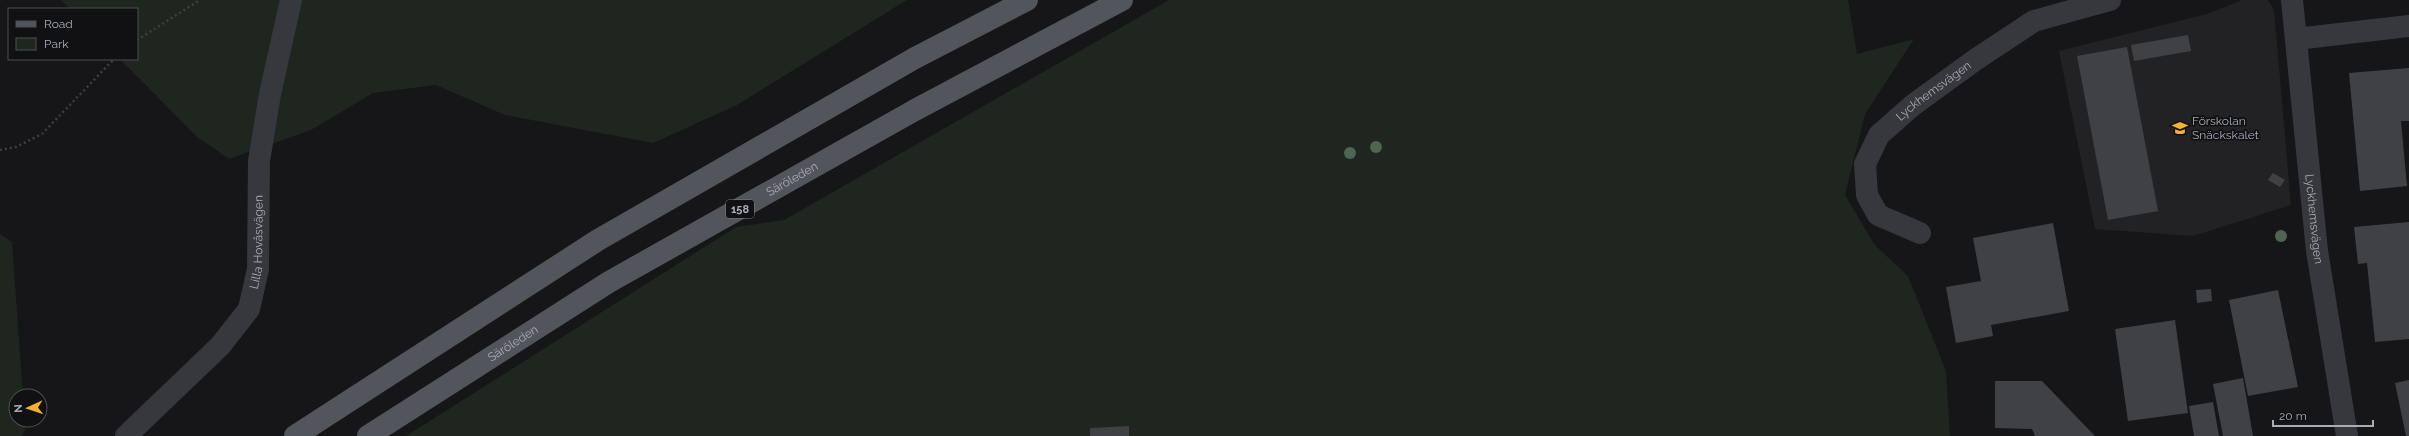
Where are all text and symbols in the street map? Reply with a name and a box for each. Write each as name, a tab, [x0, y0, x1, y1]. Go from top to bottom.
legend	[8, 8, 138, 60]
text: Road	[44, 17, 73, 31]
text: Park	[44, 37, 69, 51]
street label: Lyckhemsvägen	[1893, 58, 1974, 124]
place label: Förskolan Snäckskalet	[2192, 114, 2259, 142]
school or university icon: Förskolan Snäckskalet	[2171, 119, 2189, 137]
street label: Säröleden	[764, 159, 820, 199]
street label: Lyckhemsvägen	[2302, 173, 2326, 265]
street label: Lilla Hovåsvägen	[247, 195, 266, 290]
road number: 158	[726, 200, 754, 218]
street label: Säröleden	[485, 322, 541, 365]
north arrow	[8, 388, 48, 428]
scale bar	[2273, 402, 2373, 428]
text: N	[12, 404, 25, 413]
text: 20 m	[2279, 409, 2307, 423]

